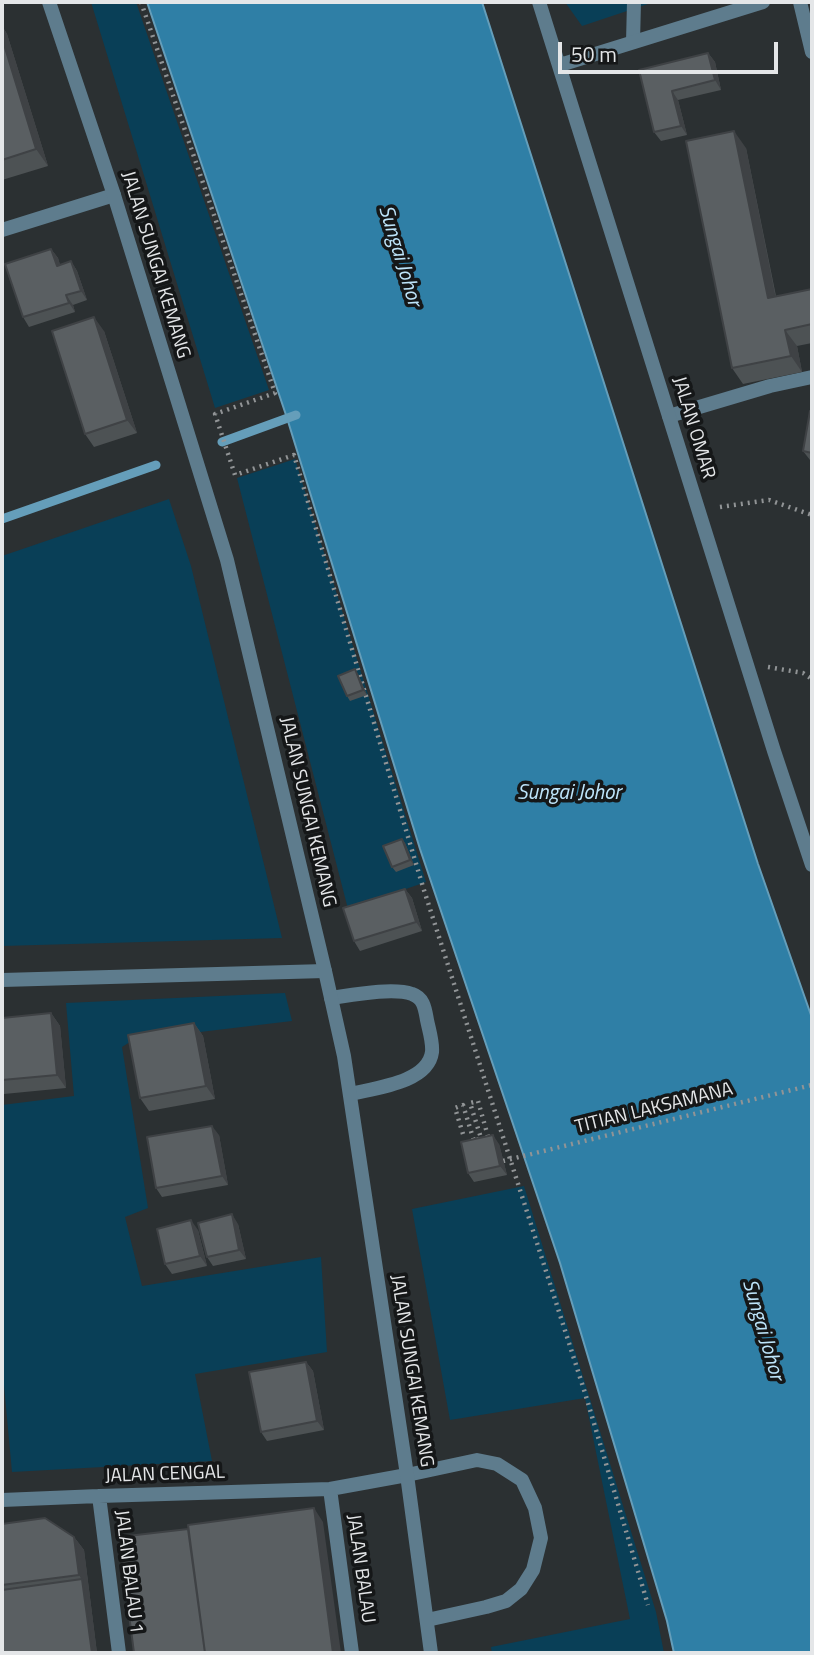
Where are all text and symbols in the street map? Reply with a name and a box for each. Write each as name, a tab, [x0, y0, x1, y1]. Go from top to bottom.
scale bar	[562, 28, 782, 72]
text: 50 m	[571, 38, 617, 70]
street label: JALAN SUNGAI KEMANG	[116, 169, 194, 361]
water label: Sungai Johor	[372, 203, 426, 309]
street label: JALAN OMAR	[667, 374, 719, 482]
street label: JALAN SUNGAI KEMANG	[274, 715, 340, 909]
water label: Sungai Johor	[517, 781, 621, 807]
street label: TITIAN LAKSAMANA	[573, 1078, 735, 1140]
street label: JALAN SUNGAI KEMANG	[385, 1273, 437, 1469]
water label: Sungai Johor	[736, 1277, 788, 1383]
street label: JALAN CENGAL	[105, 1462, 225, 1488]
street label: JALAN BALAU 1	[109, 1509, 147, 1635]
street label: JALAN BALAU	[341, 1513, 379, 1625]

